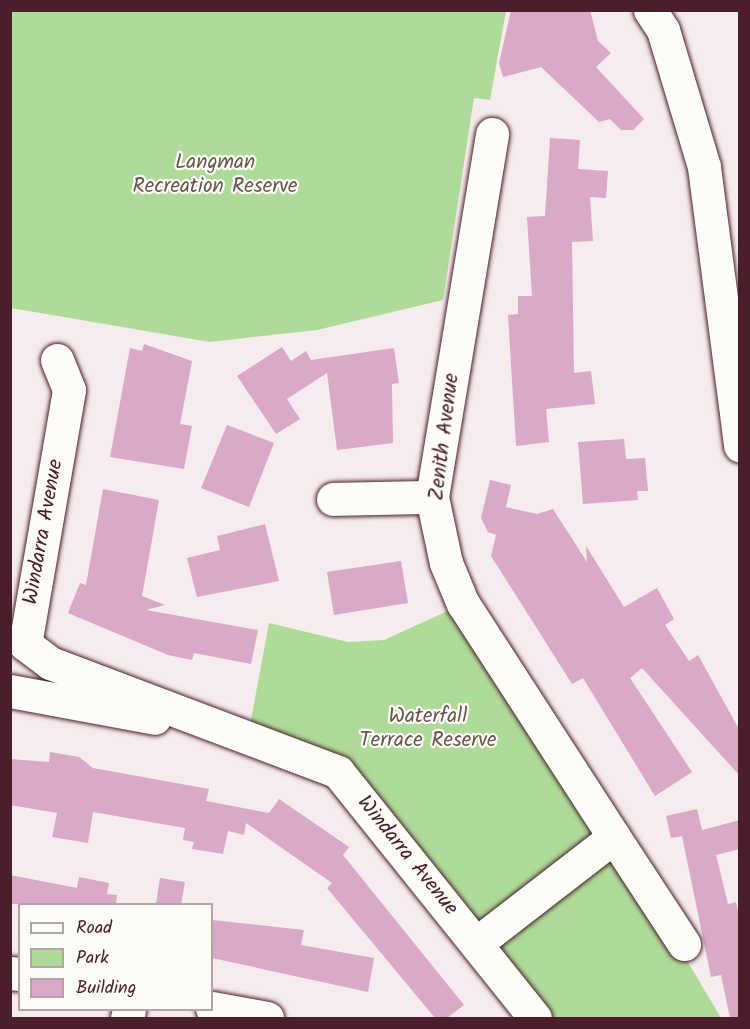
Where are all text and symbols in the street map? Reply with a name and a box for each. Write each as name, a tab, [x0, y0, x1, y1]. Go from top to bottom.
park label: Langman Recreation Reserve	[133, 150, 297, 200]
street label: Zenith Avenue	[425, 372, 465, 502]
street label: Windarra Avenue	[19, 457, 69, 607]
park label: Waterfall Terrace Reserve	[359, 704, 497, 754]
street label: Windarra Avenue	[351, 791, 463, 921]
legend	[18, 903, 213, 1011]
text: Road	[76, 914, 112, 943]
text: Park	[76, 944, 109, 973]
text: Building	[76, 974, 136, 1003]

